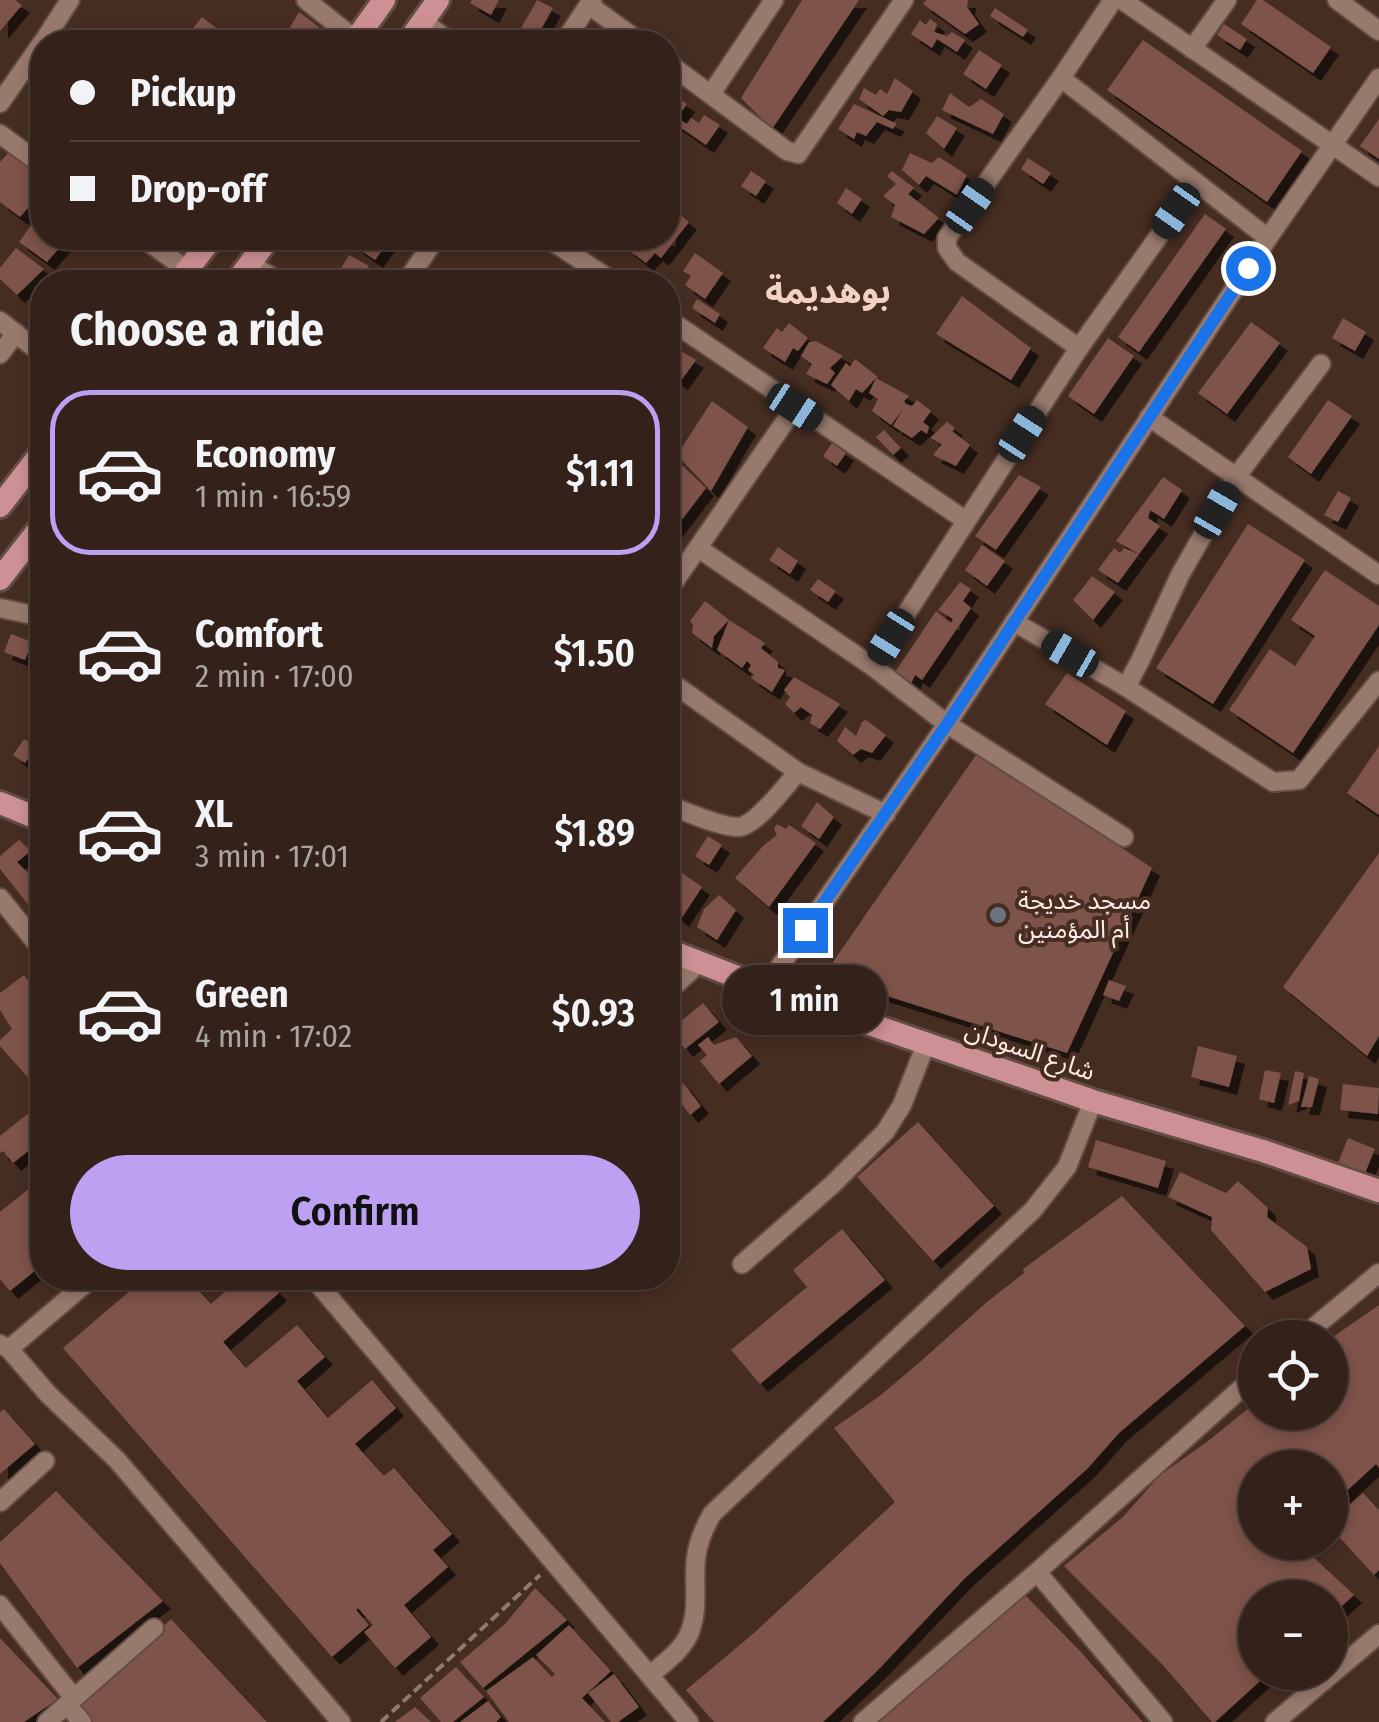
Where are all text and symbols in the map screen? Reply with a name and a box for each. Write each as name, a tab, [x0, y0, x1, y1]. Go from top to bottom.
text: Pickup	[130, 70, 236, 116]
text: Drop-off	[130, 166, 266, 212]
car	[941, 173, 999, 239]
car	[1147, 178, 1205, 244]
route start	[1226, 246, 1271, 291]
district label: بوهديمة	[765, 270, 891, 312]
text: Choose a ride	[70, 303, 324, 357]
car	[762, 378, 828, 436]
car	[993, 401, 1051, 467]
icon: car	[75, 428, 165, 518]
text: Economy	[195, 431, 335, 477]
text: $1.11	[566, 450, 635, 496]
text: 1 min · 16:59	[195, 477, 351, 515]
car	[1189, 477, 1245, 543]
car	[862, 604, 920, 670]
icon: car	[75, 608, 165, 698]
text: Comfort	[195, 611, 323, 657]
car	[1037, 626, 1103, 682]
text: $1.50	[554, 630, 635, 676]
text: 2 min · 17:00	[195, 657, 354, 695]
icon: car	[75, 788, 165, 878]
text: XL	[195, 791, 233, 837]
text: $1.89	[554, 810, 635, 856]
text: 3 min · 17:01	[195, 837, 349, 875]
place label: مسجد خديجة أم المؤمنين	[1018, 886, 1151, 949]
marker: مسجد خديجة أم المؤمنين	[987, 904, 1009, 926]
route end	[783, 908, 828, 953]
callout: 1 min	[722, 965, 888, 1035]
icon: car	[75, 968, 165, 1058]
text: Green	[195, 971, 289, 1017]
text: 1 min	[770, 981, 839, 1019]
text: $0.93	[552, 990, 635, 1036]
street label: شارع السودان	[960, 1015, 1099, 1090]
text: 4 min · 17:02	[195, 1017, 352, 1055]
button: Confirm	[70, 1155, 640, 1270]
map controls	[1238, 1320, 1348, 1690]
button: locate	[1238, 1320, 1348, 1430]
button: +	[1238, 1450, 1348, 1560]
button: −	[1238, 1580, 1348, 1690]

